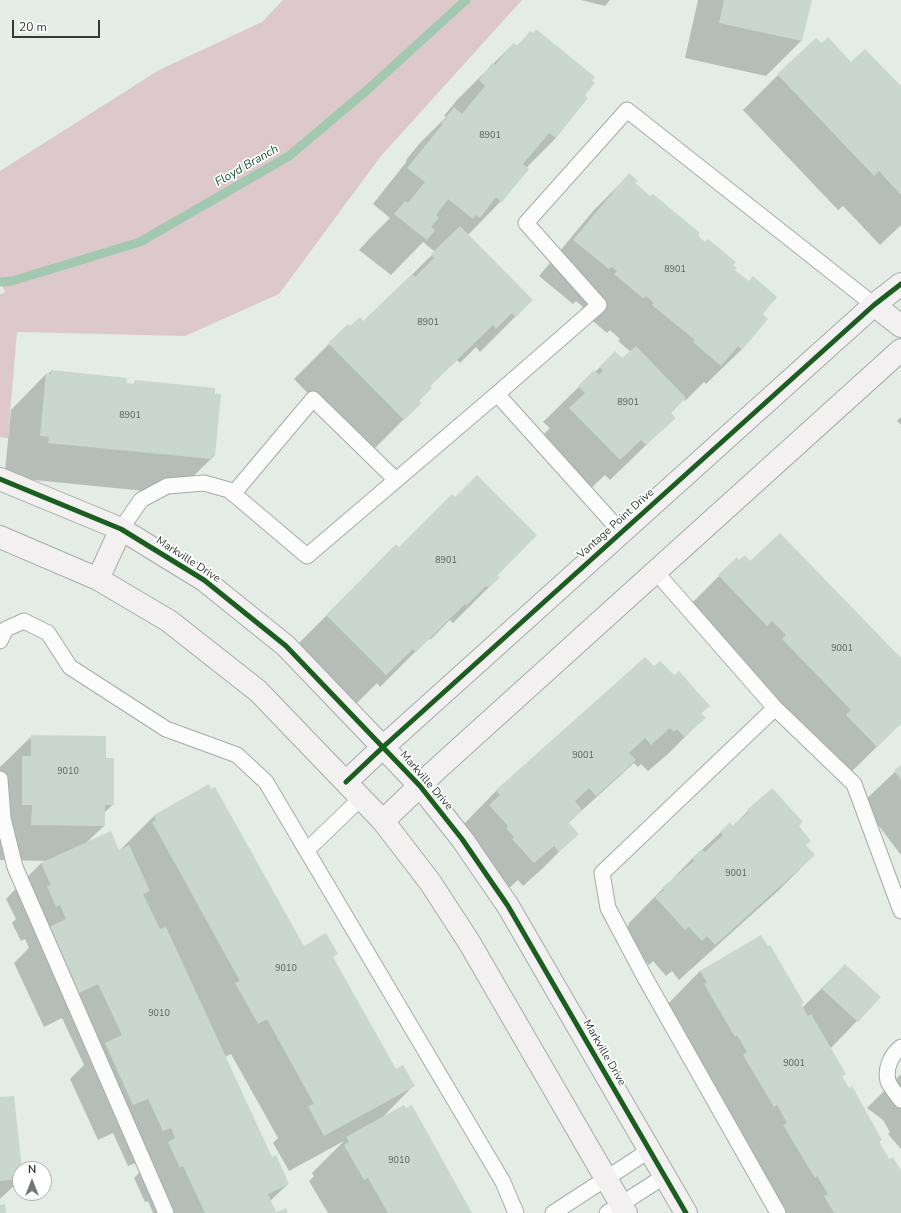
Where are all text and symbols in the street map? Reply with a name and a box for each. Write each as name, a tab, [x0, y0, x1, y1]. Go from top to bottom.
scale bar	[14, 12, 102, 38]
text: 20 m	[19, 19, 47, 35]
house number: 8901	[479, 131, 501, 141]
water label: Floyd Branch	[213, 142, 281, 190]
house number: 8901	[664, 265, 686, 275]
house number: 8901	[417, 318, 439, 328]
house number: 8901	[617, 398, 639, 408]
house number: 8901	[119, 411, 141, 421]
street label: Vantage Point Drive	[575, 486, 657, 562]
street label: Markville Drive	[153, 534, 223, 586]
house number: 8901	[435, 556, 457, 566]
house number: 9001	[831, 644, 853, 654]
street label: Markville Drive	[397, 749, 455, 813]
house number: 9001	[572, 751, 594, 761]
house number: 9010	[57, 767, 79, 777]
house number: 9001	[725, 869, 747, 879]
house number: 9010	[275, 964, 297, 974]
house number: 9010	[148, 1009, 170, 1019]
street label: Markville Drive	[580, 1018, 628, 1088]
house number: 9001	[783, 1059, 805, 1069]
house number: 9010	[388, 1156, 410, 1166]
north arrow	[12, 1161, 52, 1201]
text: N	[28, 1162, 36, 1177]

